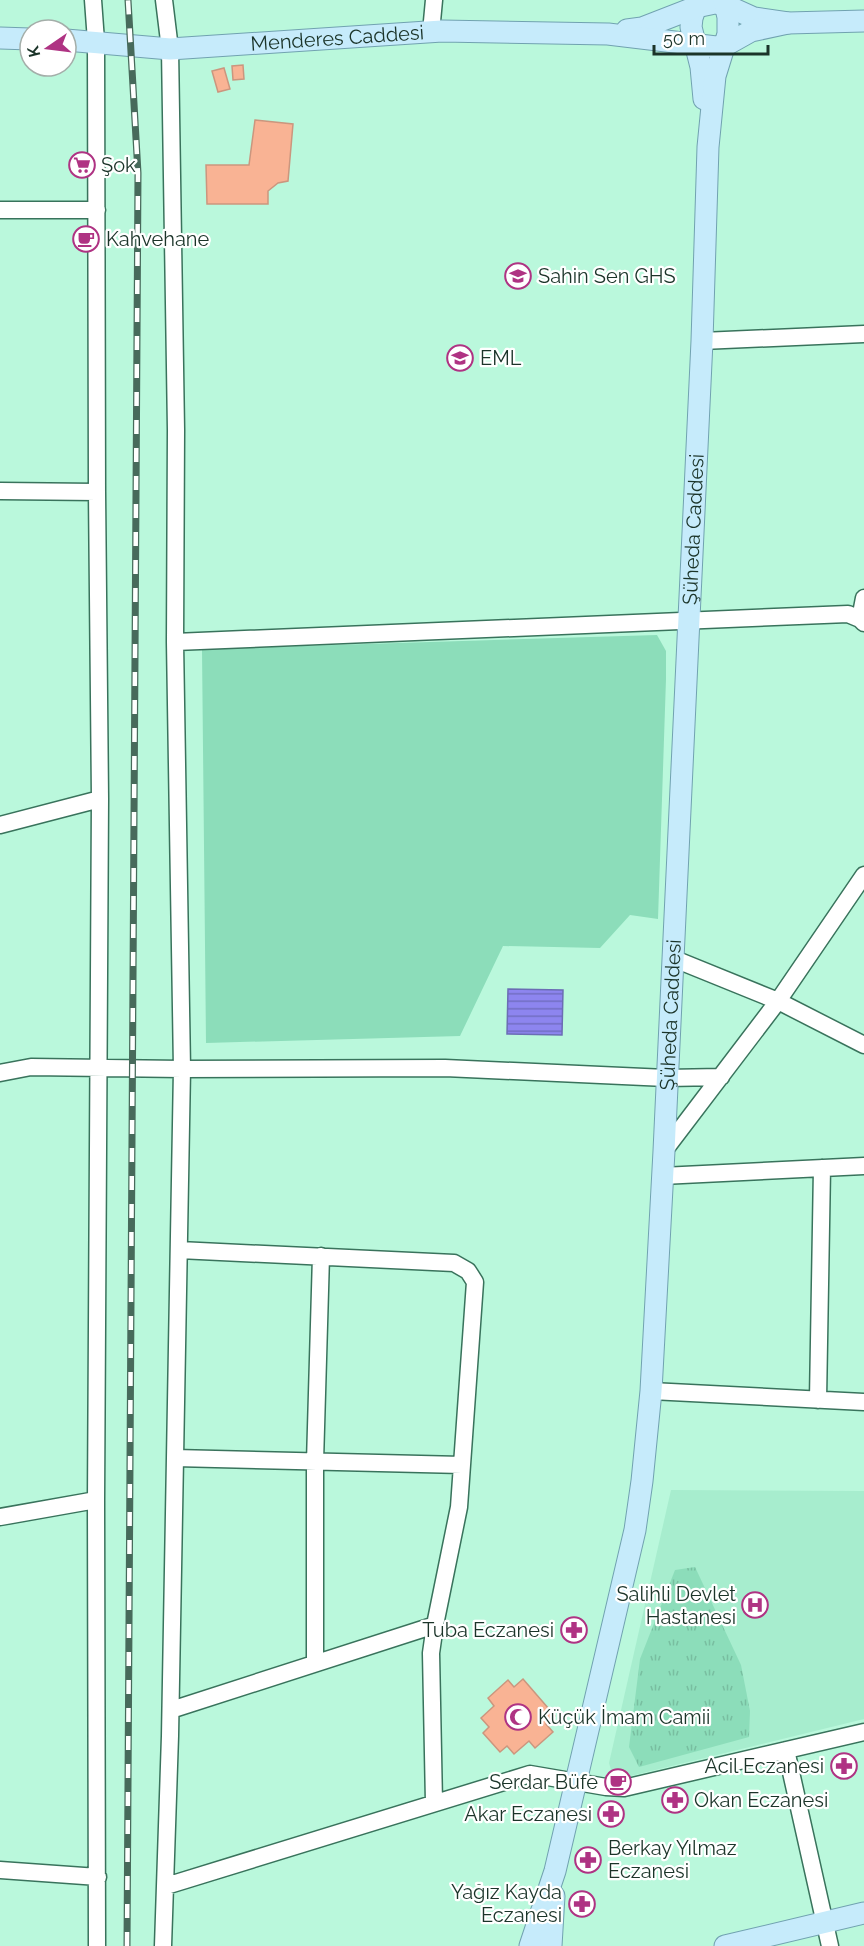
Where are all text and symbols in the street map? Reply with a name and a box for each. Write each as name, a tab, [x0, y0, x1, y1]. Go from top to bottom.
north arrow	[18, 18, 78, 78]
scale bar	[654, 18, 768, 56]
street label: Menderes Caddesi	[250, 20, 425, 56]
text: 50 m	[663, 28, 705, 49]
text: K	[23, 44, 44, 59]
supermarket icon: Şok	[67, 150, 97, 180]
place label: Şok	[101, 153, 136, 177]
cafe icon: Kahvehane	[71, 224, 101, 254]
place label: Kahvehane	[106, 227, 209, 251]
school or university icon: Sahin Sen GHS	[503, 261, 533, 291]
place label: Sahin Sen GHS	[538, 264, 676, 288]
school or university icon: EML	[445, 343, 475, 373]
place label: EML	[480, 346, 522, 370]
street label: Şüheda Caddesi	[678, 453, 709, 605]
street label: Şüheda Caddesi	[655, 939, 686, 1091]
place label: Salihli Devlet Hastanesi	[616, 1582, 736, 1629]
hospital icon: Salihli Devlet Hastanesi	[740, 1590, 770, 1620]
pharmacy icon: Tuba Eczanesi	[559, 1615, 589, 1645]
place label: Tuba Eczanesi	[422, 1618, 554, 1642]
mosque icon: Küçük İmam Camii	[503, 1702, 533, 1732]
place label: Küçük İmam Camii	[538, 1704, 710, 1729]
pharmacy icon: Acil Eczanesi	[829, 1751, 859, 1781]
place label: Acil Eczanesi	[704, 1754, 824, 1778]
cafe icon: Serdar Büfe	[603, 1767, 633, 1797]
place label: Serdar Büfe	[489, 1770, 598, 1794]
pharmacy icon: Okan Eczanesi	[660, 1785, 690, 1815]
place label: Okan Eczanesi	[694, 1788, 828, 1812]
pharmacy icon: Akar Eczanesi	[596, 1799, 626, 1829]
place label: Akar Eczanesi	[464, 1802, 592, 1826]
place label: Berkay Yılmaz Eczanesi	[608, 1836, 737, 1883]
pharmacy icon: Berkay Yılmaz Eczanesi	[573, 1845, 603, 1875]
place label: Yağız Kayda Eczanesi	[451, 1880, 562, 1927]
pharmacy icon: Yağız Kayda Eczanesi	[567, 1889, 597, 1919]

